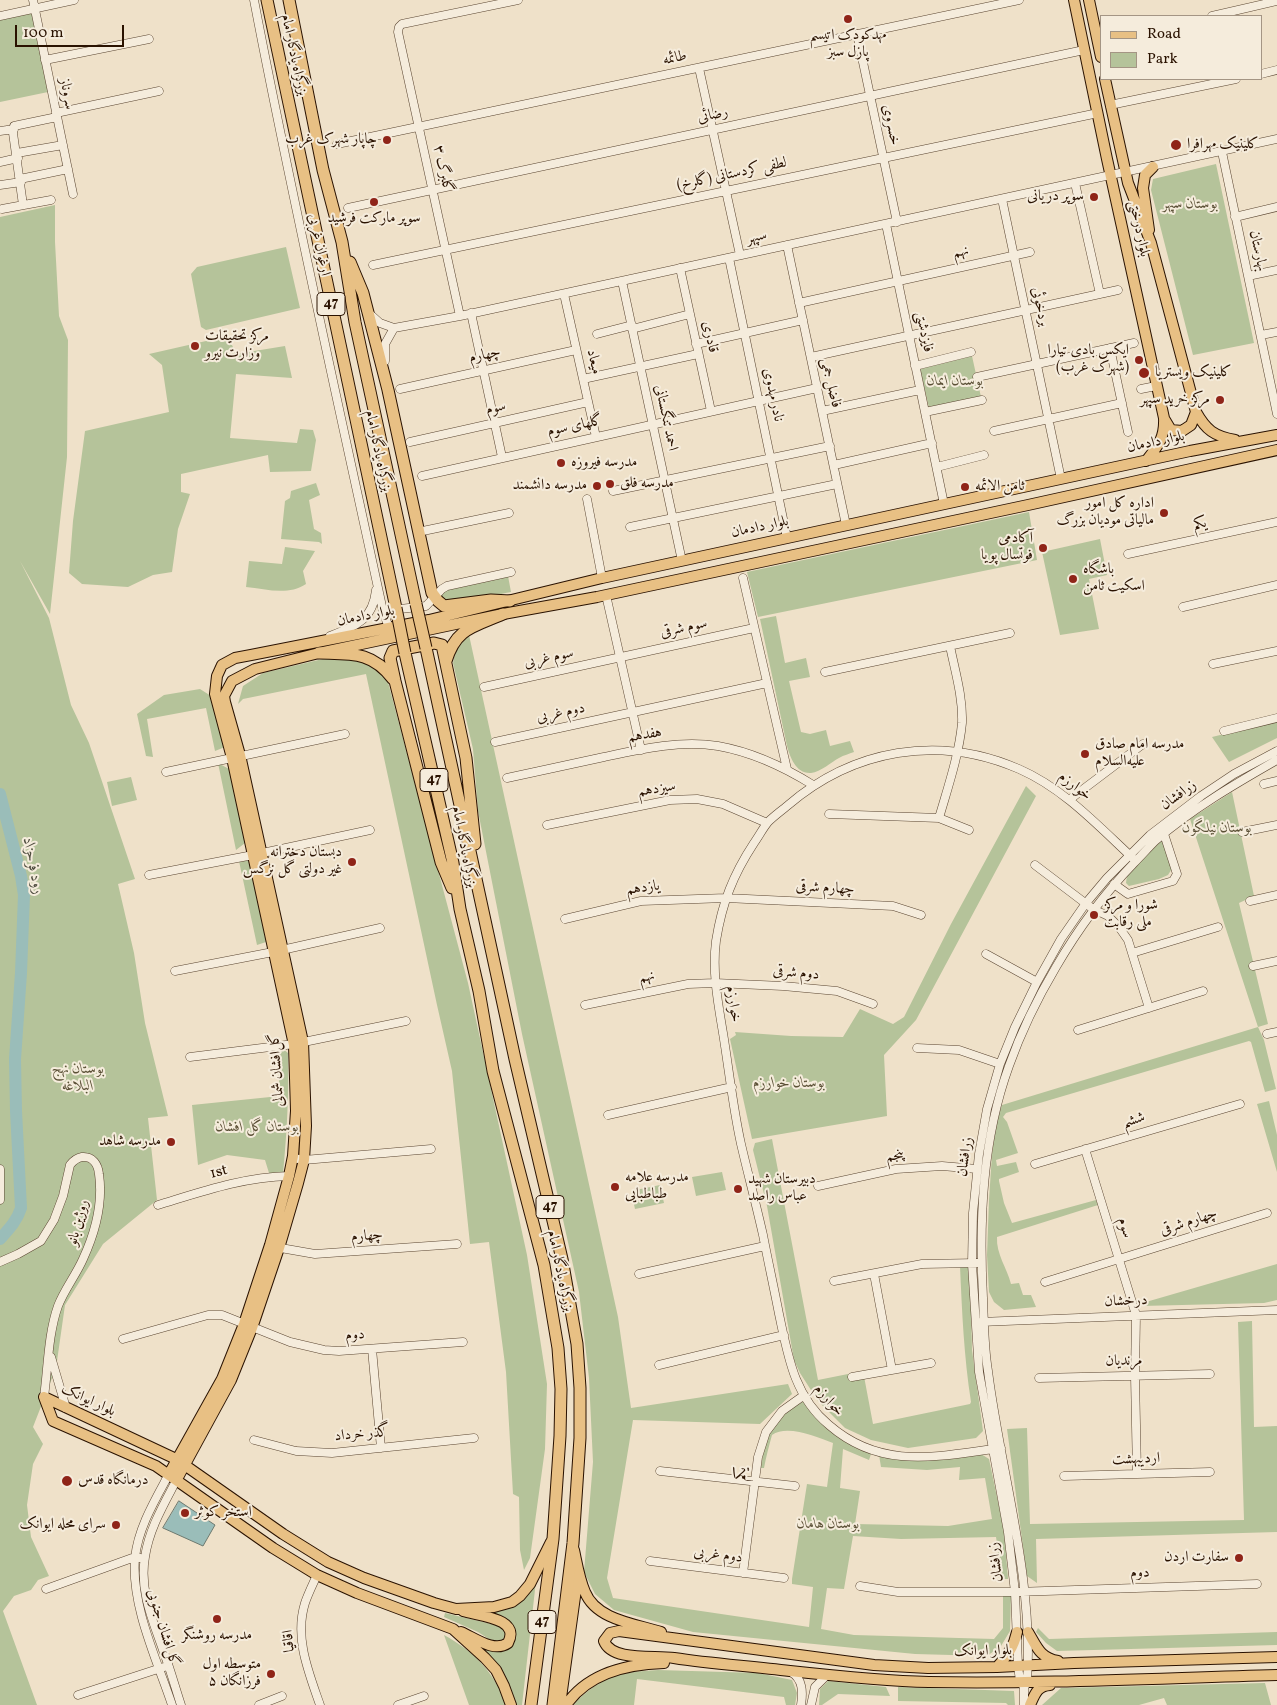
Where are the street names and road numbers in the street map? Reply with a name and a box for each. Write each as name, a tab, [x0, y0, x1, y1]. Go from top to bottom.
street label: بزرگراه یادگار امام	[276, 12, 310, 98]
street label: طائمه	[661, 48, 689, 70]
street label: سروناز	[54, 77, 78, 111]
street label: خسروی	[877, 103, 903, 147]
street label: رضائی	[696, 104, 730, 128]
street label: گلبرگ ۳	[428, 144, 456, 194]
street label: لطفی کردستانی (گلرخ)	[675, 155, 789, 195]
street label: بلوار درختی	[1123, 199, 1153, 259]
street label: ارغوان غربی	[303, 212, 333, 278]
street label: سپهر	[745, 227, 769, 249]
street label: بهارستان	[1244, 229, 1270, 273]
street label: نهم	[951, 243, 971, 263]
street label: بردخوئی	[1026, 286, 1052, 328]
road number: 47	[317, 292, 345, 316]
street label: فایزدشتی	[910, 310, 936, 354]
street label: قادری	[697, 319, 721, 355]
street label: چهارم	[468, 344, 502, 368]
street label: میعاد	[581, 348, 605, 376]
street label: فاضل جمی	[816, 356, 844, 410]
street label: نادر مهدوی	[758, 366, 786, 424]
street label: احمد تنگستانی	[649, 383, 681, 453]
street label: سوم	[484, 398, 508, 420]
street label: بزرگراه یادگار امام	[360, 408, 394, 494]
street label: گلهای سوم	[546, 412, 604, 442]
street label: بلوار دادمان	[1126, 428, 1186, 458]
street label: بلوار دادمان	[730, 513, 790, 543]
street label: یکم	[1192, 515, 1208, 535]
street label: بلوار دادمان	[336, 603, 396, 631]
street label: سوم شرقی	[659, 615, 709, 643]
street label: سوم غربی	[523, 645, 575, 673]
street label: دوم غربی	[535, 700, 587, 728]
street label: هفدهم	[627, 724, 663, 748]
road number: 47	[420, 768, 448, 792]
street label: خوارزم	[1054, 769, 1094, 805]
street label: زرافشان	[1157, 777, 1201, 815]
street label: سیزدهم	[637, 778, 677, 802]
street label: بزرگراه یادگار امام	[446, 804, 480, 890]
street label: یازدهم	[625, 878, 661, 900]
street label: چهارم شرقی	[795, 878, 855, 900]
street label: دوم شرقی	[772, 963, 820, 985]
street label: نهم	[638, 968, 656, 988]
street label: خوارزم	[720, 984, 744, 1024]
street label: گل‌افشان شمالی	[266, 1033, 290, 1107]
street label: ششم	[1121, 1109, 1147, 1133]
street label: زرافشان	[954, 1136, 978, 1178]
street label: پنجم	[885, 1147, 905, 1167]
street label: 1st	[208, 1162, 230, 1184]
road number: 47	[536, 1196, 564, 1218]
street label: روژین بانو	[64, 1198, 94, 1248]
street label: چهارم شرقی	[1158, 1205, 1220, 1241]
street label: سوم	[1112, 1216, 1136, 1240]
street label: چهارم	[350, 1227, 384, 1247]
street label: بزرگراه یادگار امام	[542, 1228, 576, 1314]
street label: درخشان	[1104, 1292, 1148, 1312]
street label: دوم	[345, 1326, 365, 1346]
street label: مرنديان	[1105, 1353, 1143, 1371]
street label: بلوار ایوانک	[58, 1381, 118, 1421]
street label: خوارزم	[809, 1381, 847, 1421]
street label: گذر خرداد	[334, 1424, 390, 1446]
street label: اردیبهشت	[1112, 1450, 1160, 1470]
street label: یکم	[732, 1466, 752, 1482]
street label: زرافشان	[986, 1541, 1008, 1583]
street label: دوم غربی	[693, 1544, 743, 1568]
street label: دوم	[1130, 1565, 1150, 1583]
street label: گل‌افشان جنوبی	[142, 1587, 182, 1669]
road number: 47	[528, 1610, 556, 1634]
street label: اقاقیا	[280, 1629, 300, 1653]
street label: بلوار ایوانک	[954, 1642, 1012, 1662]

